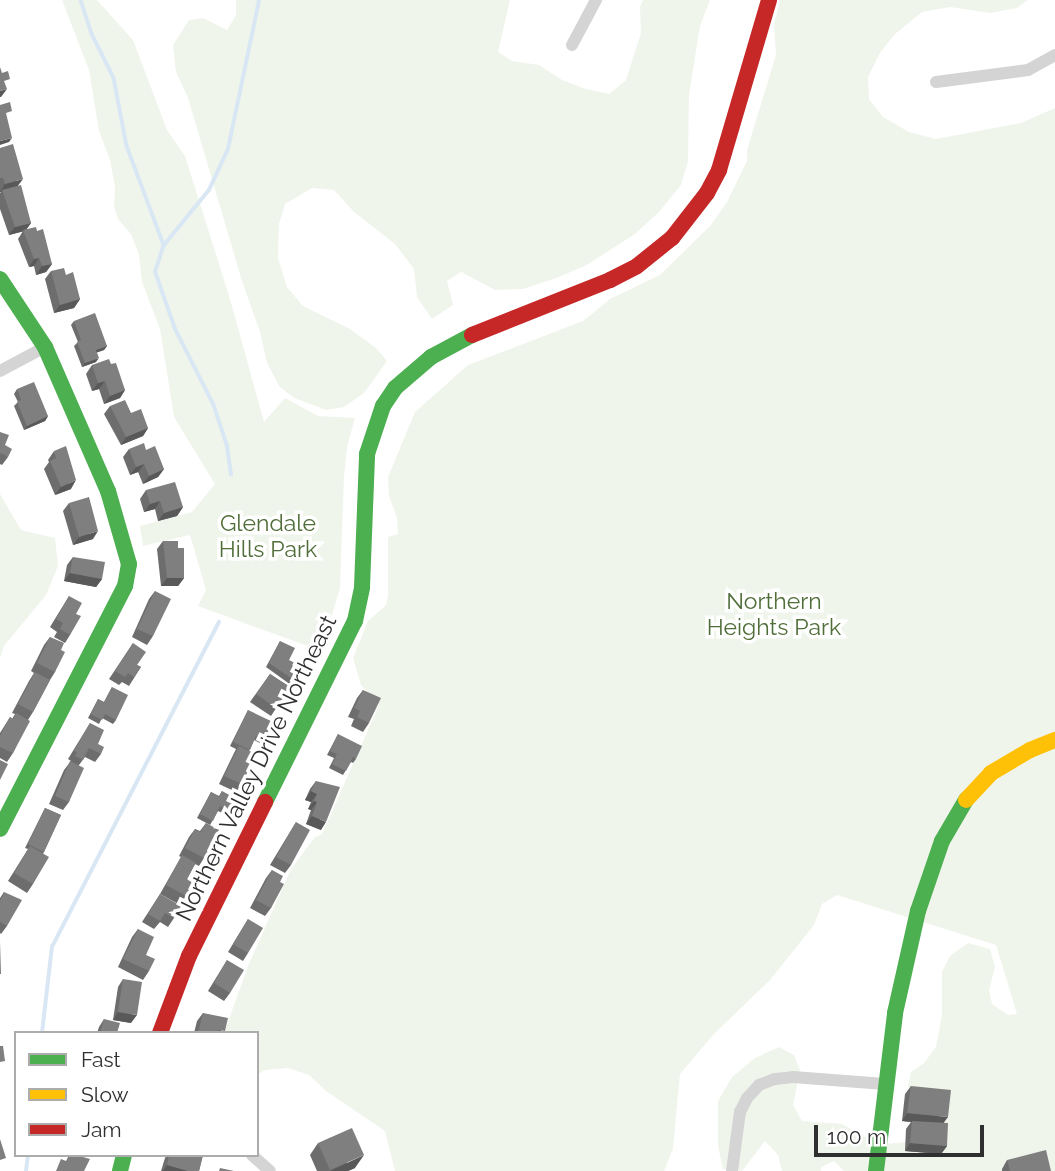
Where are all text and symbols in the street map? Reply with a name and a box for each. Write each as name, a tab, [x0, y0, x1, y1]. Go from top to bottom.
park label: Glendale Hills Park	[219, 509, 317, 563]
park label: Northern Heights Park	[707, 587, 841, 641]
street label: Northern Valley Drive Northeast	[169, 610, 343, 926]
legend	[14, 1031, 259, 1157]
text: Fast	[81, 1047, 121, 1072]
text: Slow	[81, 1082, 129, 1107]
scale bar	[817, 1112, 987, 1156]
text: Jam	[81, 1117, 122, 1142]
text: 100 m	[827, 1124, 886, 1149]

